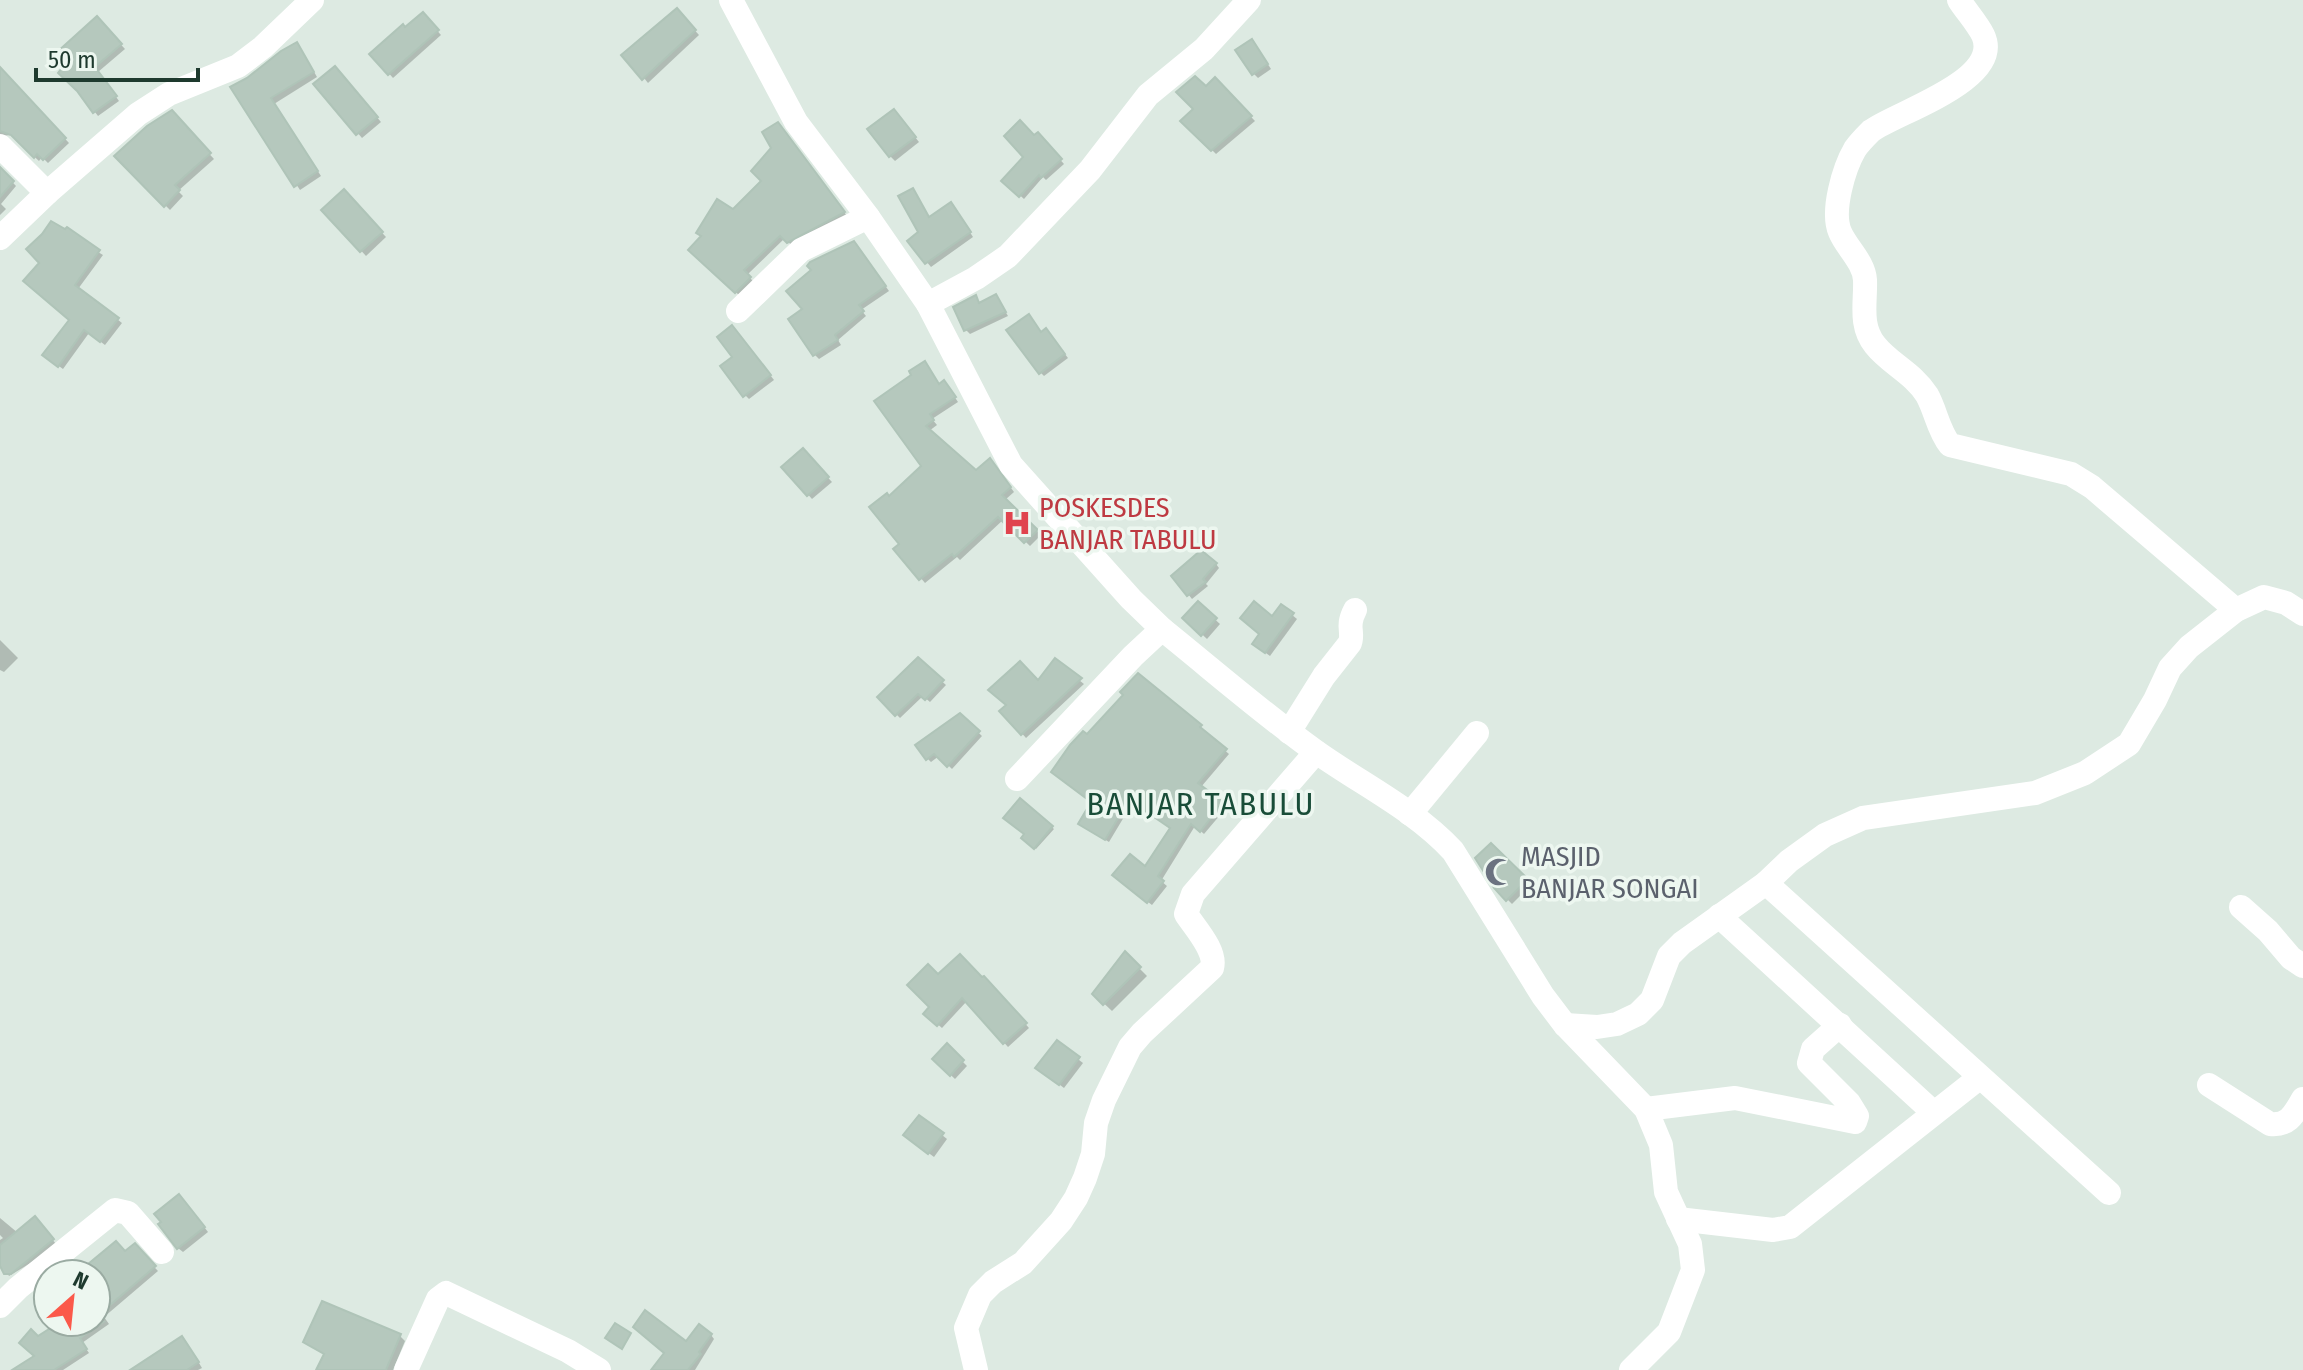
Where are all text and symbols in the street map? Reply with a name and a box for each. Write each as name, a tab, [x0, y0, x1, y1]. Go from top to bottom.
scale bar	[36, 32, 198, 82]
text: 50 m	[48, 46, 96, 74]
place label: POSKESDES BANJAR TABULU	[1039, 491, 1216, 556]
hospital icon: POSKESDES BANJAR TABULU	[1002, 508, 1032, 538]
district label: BANJAR TABULU	[1087, 785, 1315, 823]
place label: MASJID BANJAR SONGAI	[1521, 840, 1699, 905]
mosque icon: MASJID BANJAR SONGAI	[1484, 857, 1514, 887]
north arrow	[32, 1258, 112, 1338]
text: N	[69, 1266, 93, 1296]

